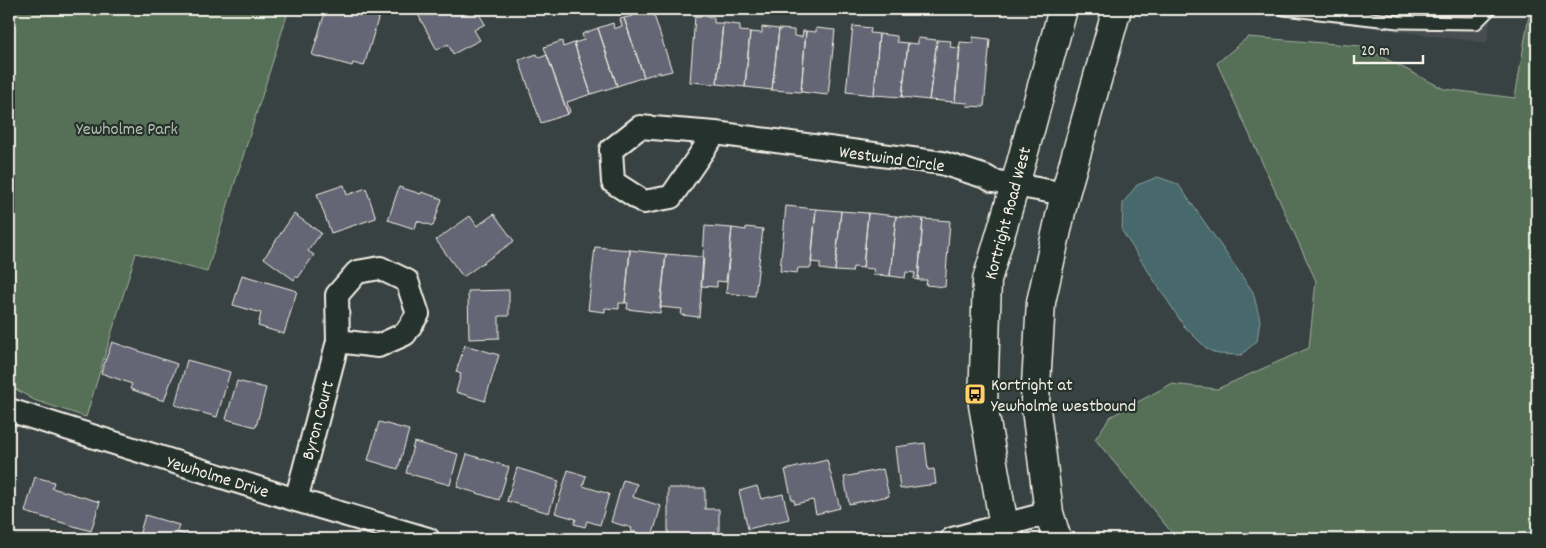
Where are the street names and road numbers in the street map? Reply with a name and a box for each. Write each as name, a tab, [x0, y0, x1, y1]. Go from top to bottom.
street label: Westwind Circle	[837, 141, 946, 180]
street label: Kortright Road West	[980, 144, 1039, 283]
street label: Byron Court	[297, 378, 342, 463]
street label: Yewholme Drive	[163, 451, 272, 506]

